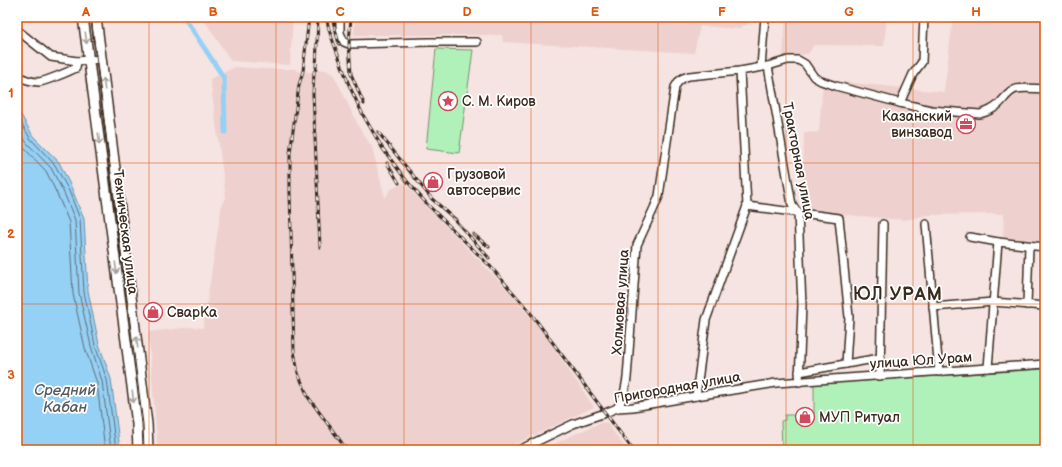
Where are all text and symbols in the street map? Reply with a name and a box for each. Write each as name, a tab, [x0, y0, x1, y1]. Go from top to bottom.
text: A	[81, 4, 90, 20]
text: B	[208, 4, 218, 20]
text: C	[335, 4, 345, 20]
text: D	[462, 4, 472, 20]
text: E	[591, 4, 600, 20]
text: F	[718, 4, 726, 20]
text: G	[844, 4, 854, 20]
text: H	[971, 4, 981, 20]
one-way arrow	[82, 31, 90, 44]
one-way arrow	[100, 78, 108, 91]
text: 1	[8, 85, 14, 101]
place icon: С. М. Киров	[437, 90, 459, 112]
place label: С. М. Киров	[462, 93, 536, 110]
street label: Тракторная улица	[779, 101, 818, 222]
place label: Казанский винзавод	[882, 108, 952, 141]
office icon: Казанский винзавод	[955, 113, 977, 135]
one-way arrow	[95, 132, 103, 145]
place label: Грузовой автосервис	[447, 166, 521, 199]
street label: Техническая улица	[109, 169, 142, 296]
shop icon: Грузовой автосервис	[422, 171, 444, 193]
text: 2	[7, 226, 15, 242]
street label: Холмовая улица	[608, 248, 633, 356]
one-way arrow	[112, 261, 120, 274]
district label: ЮЛ УРАМ	[853, 284, 943, 305]
shop icon: СварКа	[142, 301, 164, 323]
place label: СварКа	[167, 304, 218, 321]
one-way arrow	[133, 336, 140, 349]
street label: улица Юл Урам	[869, 348, 973, 373]
text: 3	[7, 367, 15, 383]
street label: Пригородная улица	[612, 368, 743, 407]
water label: Средний Кабан	[34, 381, 96, 417]
one-way arrow	[129, 390, 137, 403]
shop icon: МУП Ритуал	[794, 406, 816, 428]
place label: МУП Ритуал	[819, 409, 900, 426]

